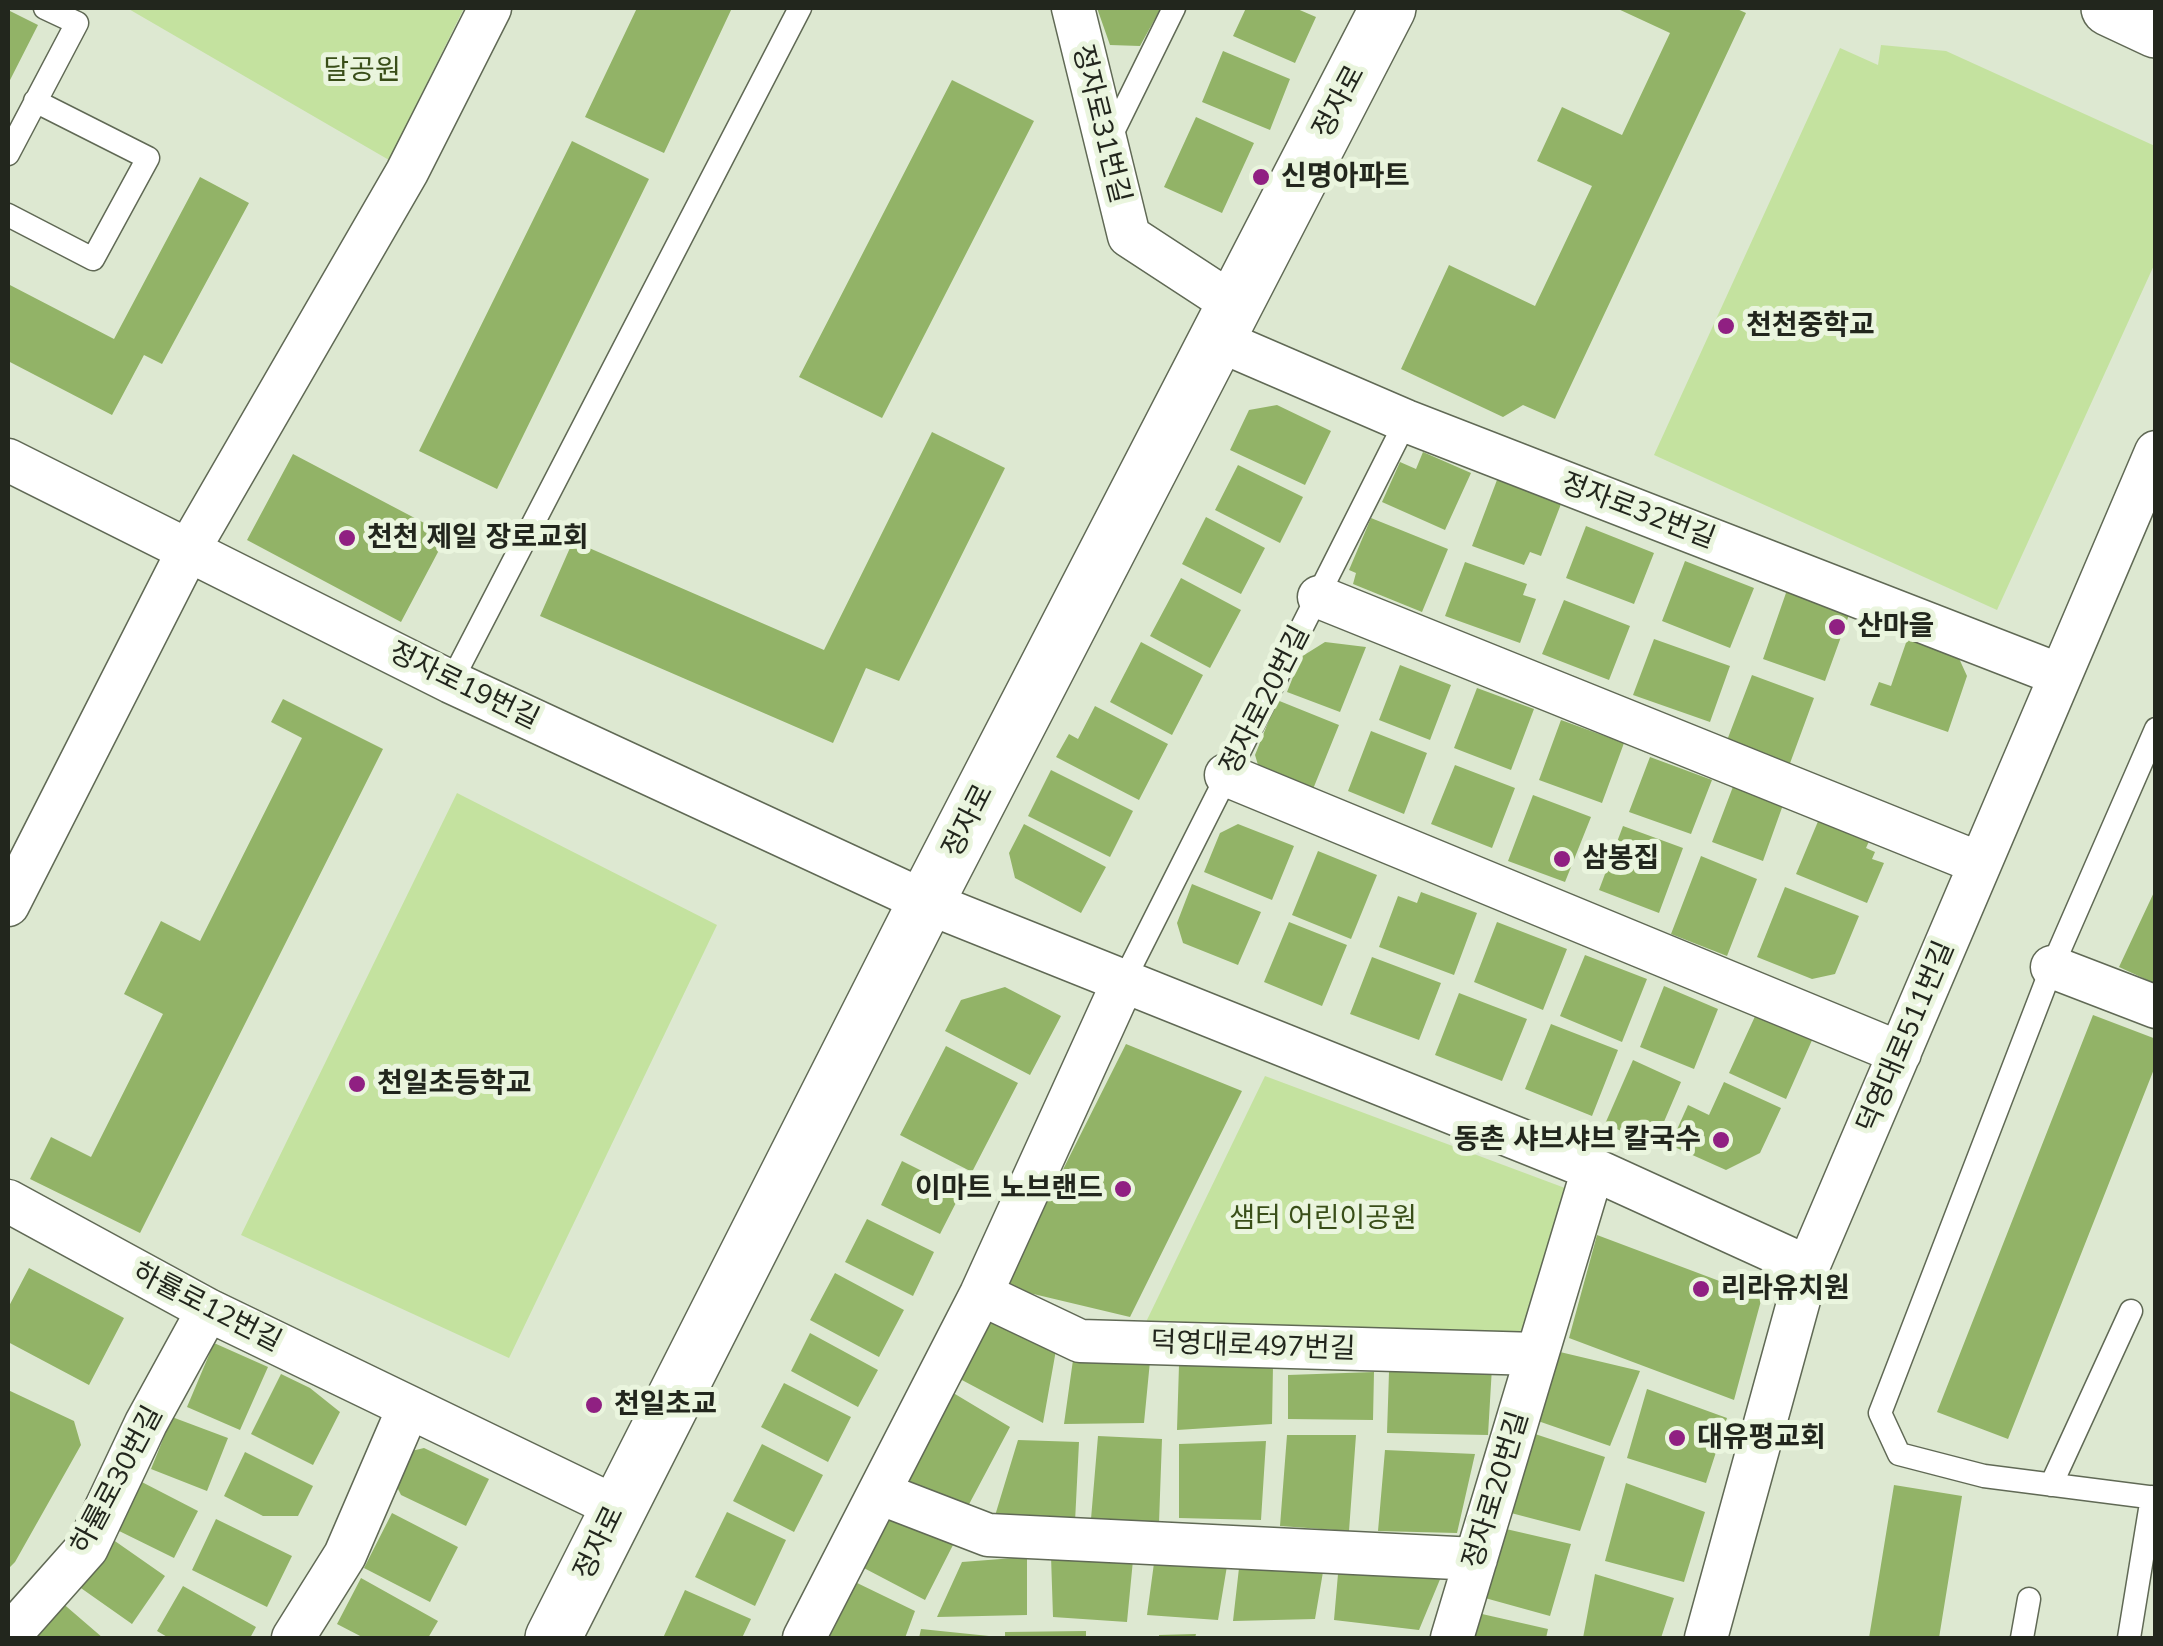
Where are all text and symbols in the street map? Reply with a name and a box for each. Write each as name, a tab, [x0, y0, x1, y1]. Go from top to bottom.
street label: 정자로31번길	[1065, 41, 1137, 207]
park label: 달공원	[323, 54, 401, 88]
street label: 정자로	[1306, 60, 1372, 144]
place label: 신명아파트	[1281, 160, 1410, 194]
marker: 신명아파트	[1250, 166, 1272, 188]
place label: 천천중학교	[1746, 309, 1875, 343]
marker: 천천중학교	[1715, 315, 1737, 337]
street label: 정자로32번길	[1556, 466, 1720, 556]
place label: 천천 제일 장로교회	[367, 521, 588, 555]
marker: 천천 제일 장로교회	[336, 527, 358, 549]
place label: 산마을	[1857, 610, 1934, 644]
marker: 산마을	[1826, 616, 1848, 638]
street label: 정자로20번길	[1213, 620, 1317, 780]
street label: 정자로19번길	[384, 635, 544, 737]
street label: 정자로	[935, 779, 1001, 863]
place label: 삼봉집	[1582, 842, 1659, 876]
marker: 삼봉집	[1551, 848, 1573, 870]
street label: 덕영대로511번길	[1850, 936, 1962, 1138]
place label: 천일초등학교	[377, 1067, 532, 1101]
marker: 천일초등학교	[346, 1073, 368, 1095]
place label: 동촌 샤브샤브 칼국수	[1454, 1123, 1701, 1157]
marker: 동촌 샤브샤브 칼국수	[1710, 1129, 1732, 1151]
place label: 이마트 노브랜드	[915, 1172, 1103, 1206]
marker: 이마트 노브랜드	[1112, 1178, 1134, 1200]
park label: 샘터 어린이공원	[1229, 1202, 1417, 1236]
street label: 하률로12번길	[127, 1255, 287, 1359]
place label: 리라유치원	[1721, 1272, 1850, 1306]
marker: 리라유치원	[1690, 1278, 1712, 1300]
street label: 덕영대로497번길	[1150, 1326, 1356, 1366]
place label: 천일초교	[614, 1388, 717, 1422]
marker: 천일초교	[583, 1394, 605, 1416]
street label: 하률로30번길	[64, 1400, 170, 1560]
street label: 정자로20번길	[1456, 1407, 1536, 1573]
place label: 대유평교회	[1697, 1421, 1826, 1455]
marker: 대유평교회	[1666, 1427, 1688, 1449]
street label: 정자로	[567, 1501, 631, 1585]

